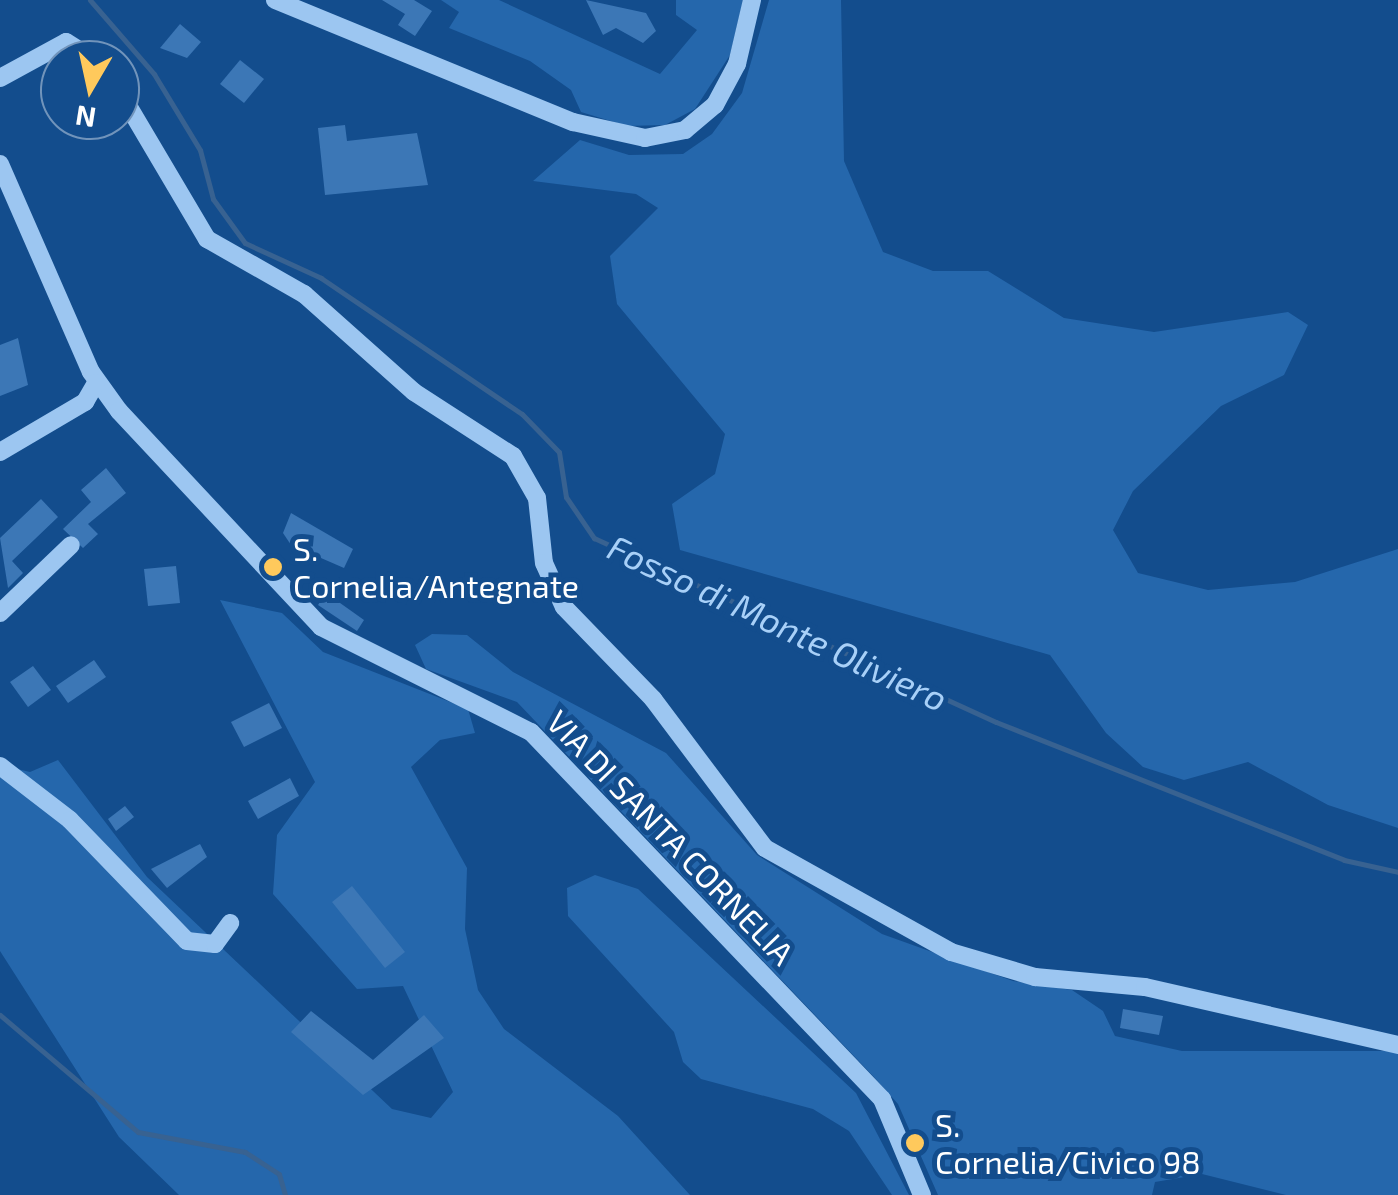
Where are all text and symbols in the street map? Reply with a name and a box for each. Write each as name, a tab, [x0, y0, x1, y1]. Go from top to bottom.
north arrow	[40, 40, 140, 140]
text: N	[73, 99, 98, 136]
water label: Fosso di Monte Oliviero	[602, 525, 954, 719]
place label: S. Cornelia/Antegnate	[293, 530, 579, 605]
marker: S. Cornelia/Antegnate	[262, 556, 284, 578]
street label: VIA DI SANTA CORNELIA	[539, 701, 803, 973]
place label: S. Cornelia/Civico 98	[935, 1106, 1201, 1181]
marker: S. Cornelia/Civico 98	[904, 1132, 926, 1154]

